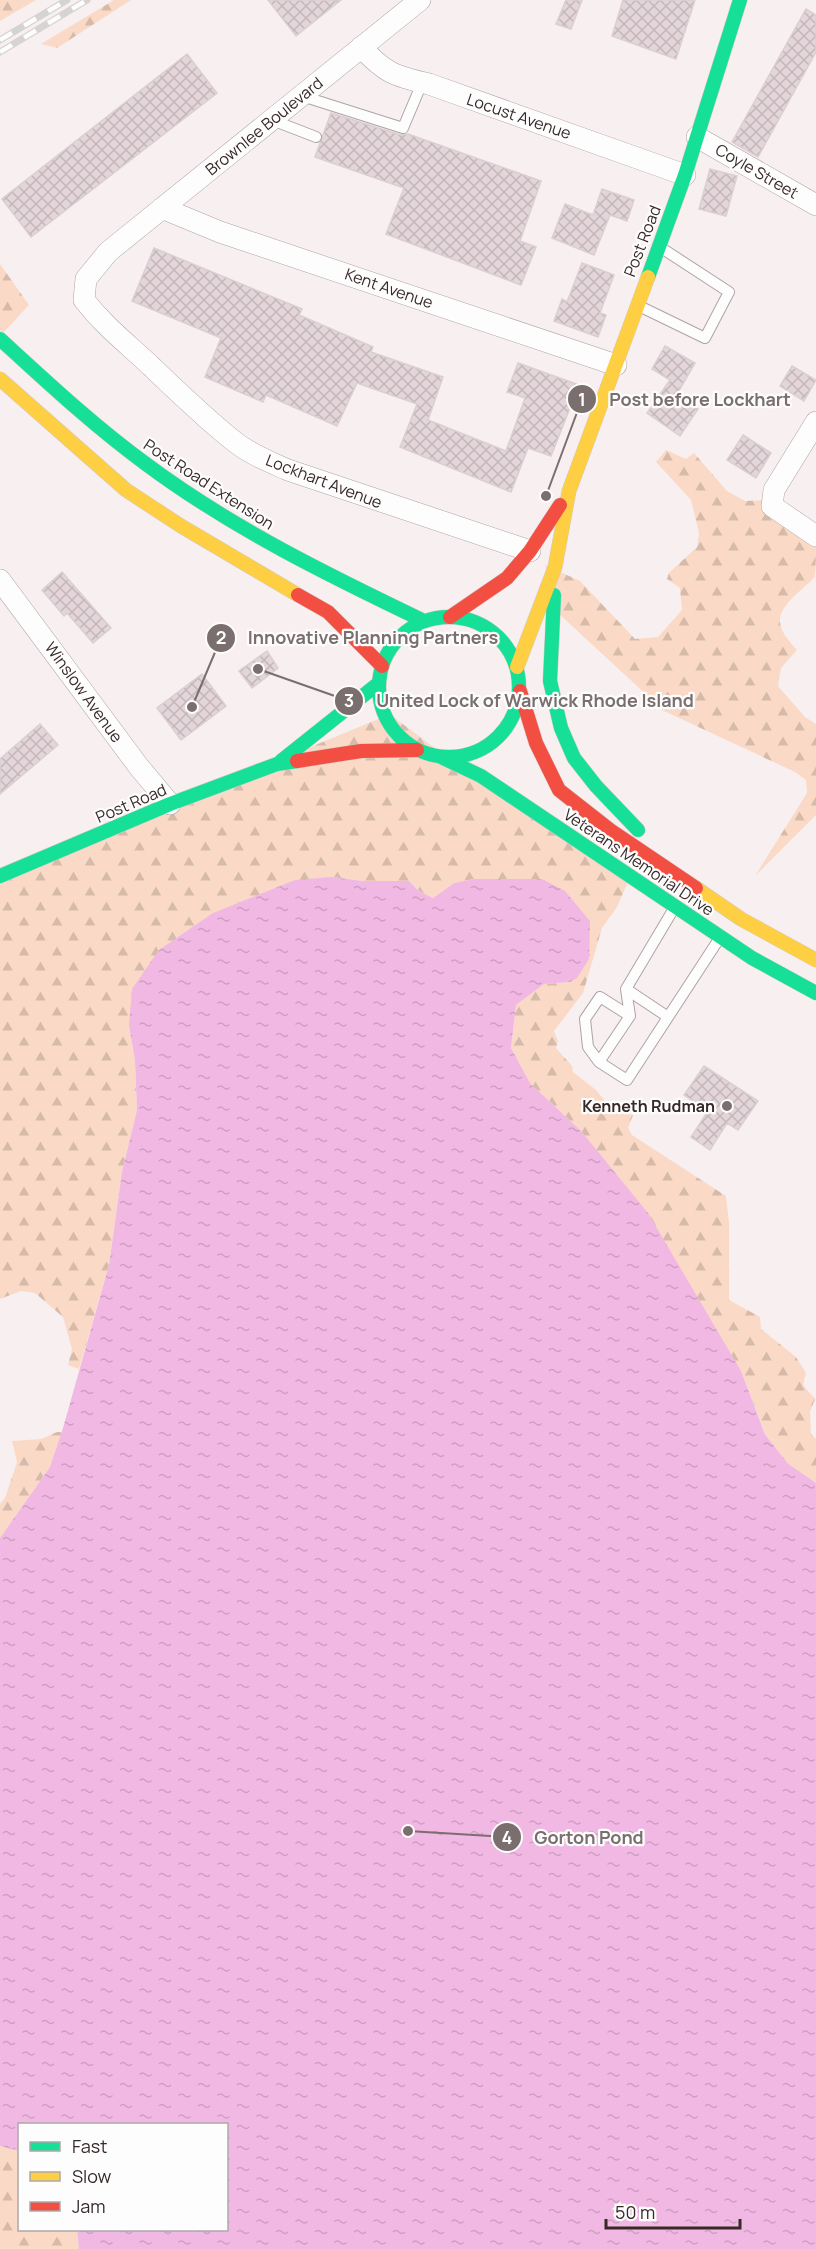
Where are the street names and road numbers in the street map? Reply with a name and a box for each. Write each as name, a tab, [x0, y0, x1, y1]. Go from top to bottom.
street label: Brownlee Boulevard	[201, 72, 327, 180]
street label: Locust Avenue	[464, 88, 574, 144]
street label: Coyle Street	[712, 138, 802, 204]
street label: Post Road	[618, 202, 666, 280]
street label: Kent Avenue	[342, 263, 436, 313]
street label: Post Road Extension	[139, 434, 279, 534]
street label: Lockhart Avenue	[263, 449, 385, 513]
street label: Winslow Avenue	[40, 637, 128, 747]
street label: Post Road	[92, 778, 170, 828]
street label: Veterans Memorial Drive	[559, 803, 719, 921]

